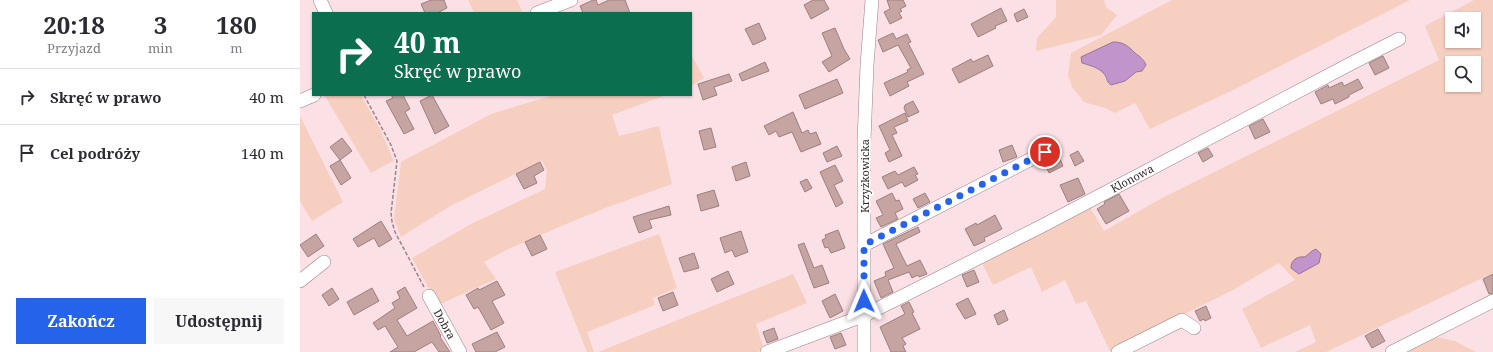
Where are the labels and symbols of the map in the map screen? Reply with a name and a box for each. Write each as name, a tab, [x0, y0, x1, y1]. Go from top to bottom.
pin	[1028, 135, 1062, 169]
street label: Krzyżkowicka	[857, 139, 872, 213]
street label: Klonowa	[1108, 160, 1156, 196]
position arrow	[843, 280, 885, 322]
street label: Dobra	[431, 306, 459, 342]

